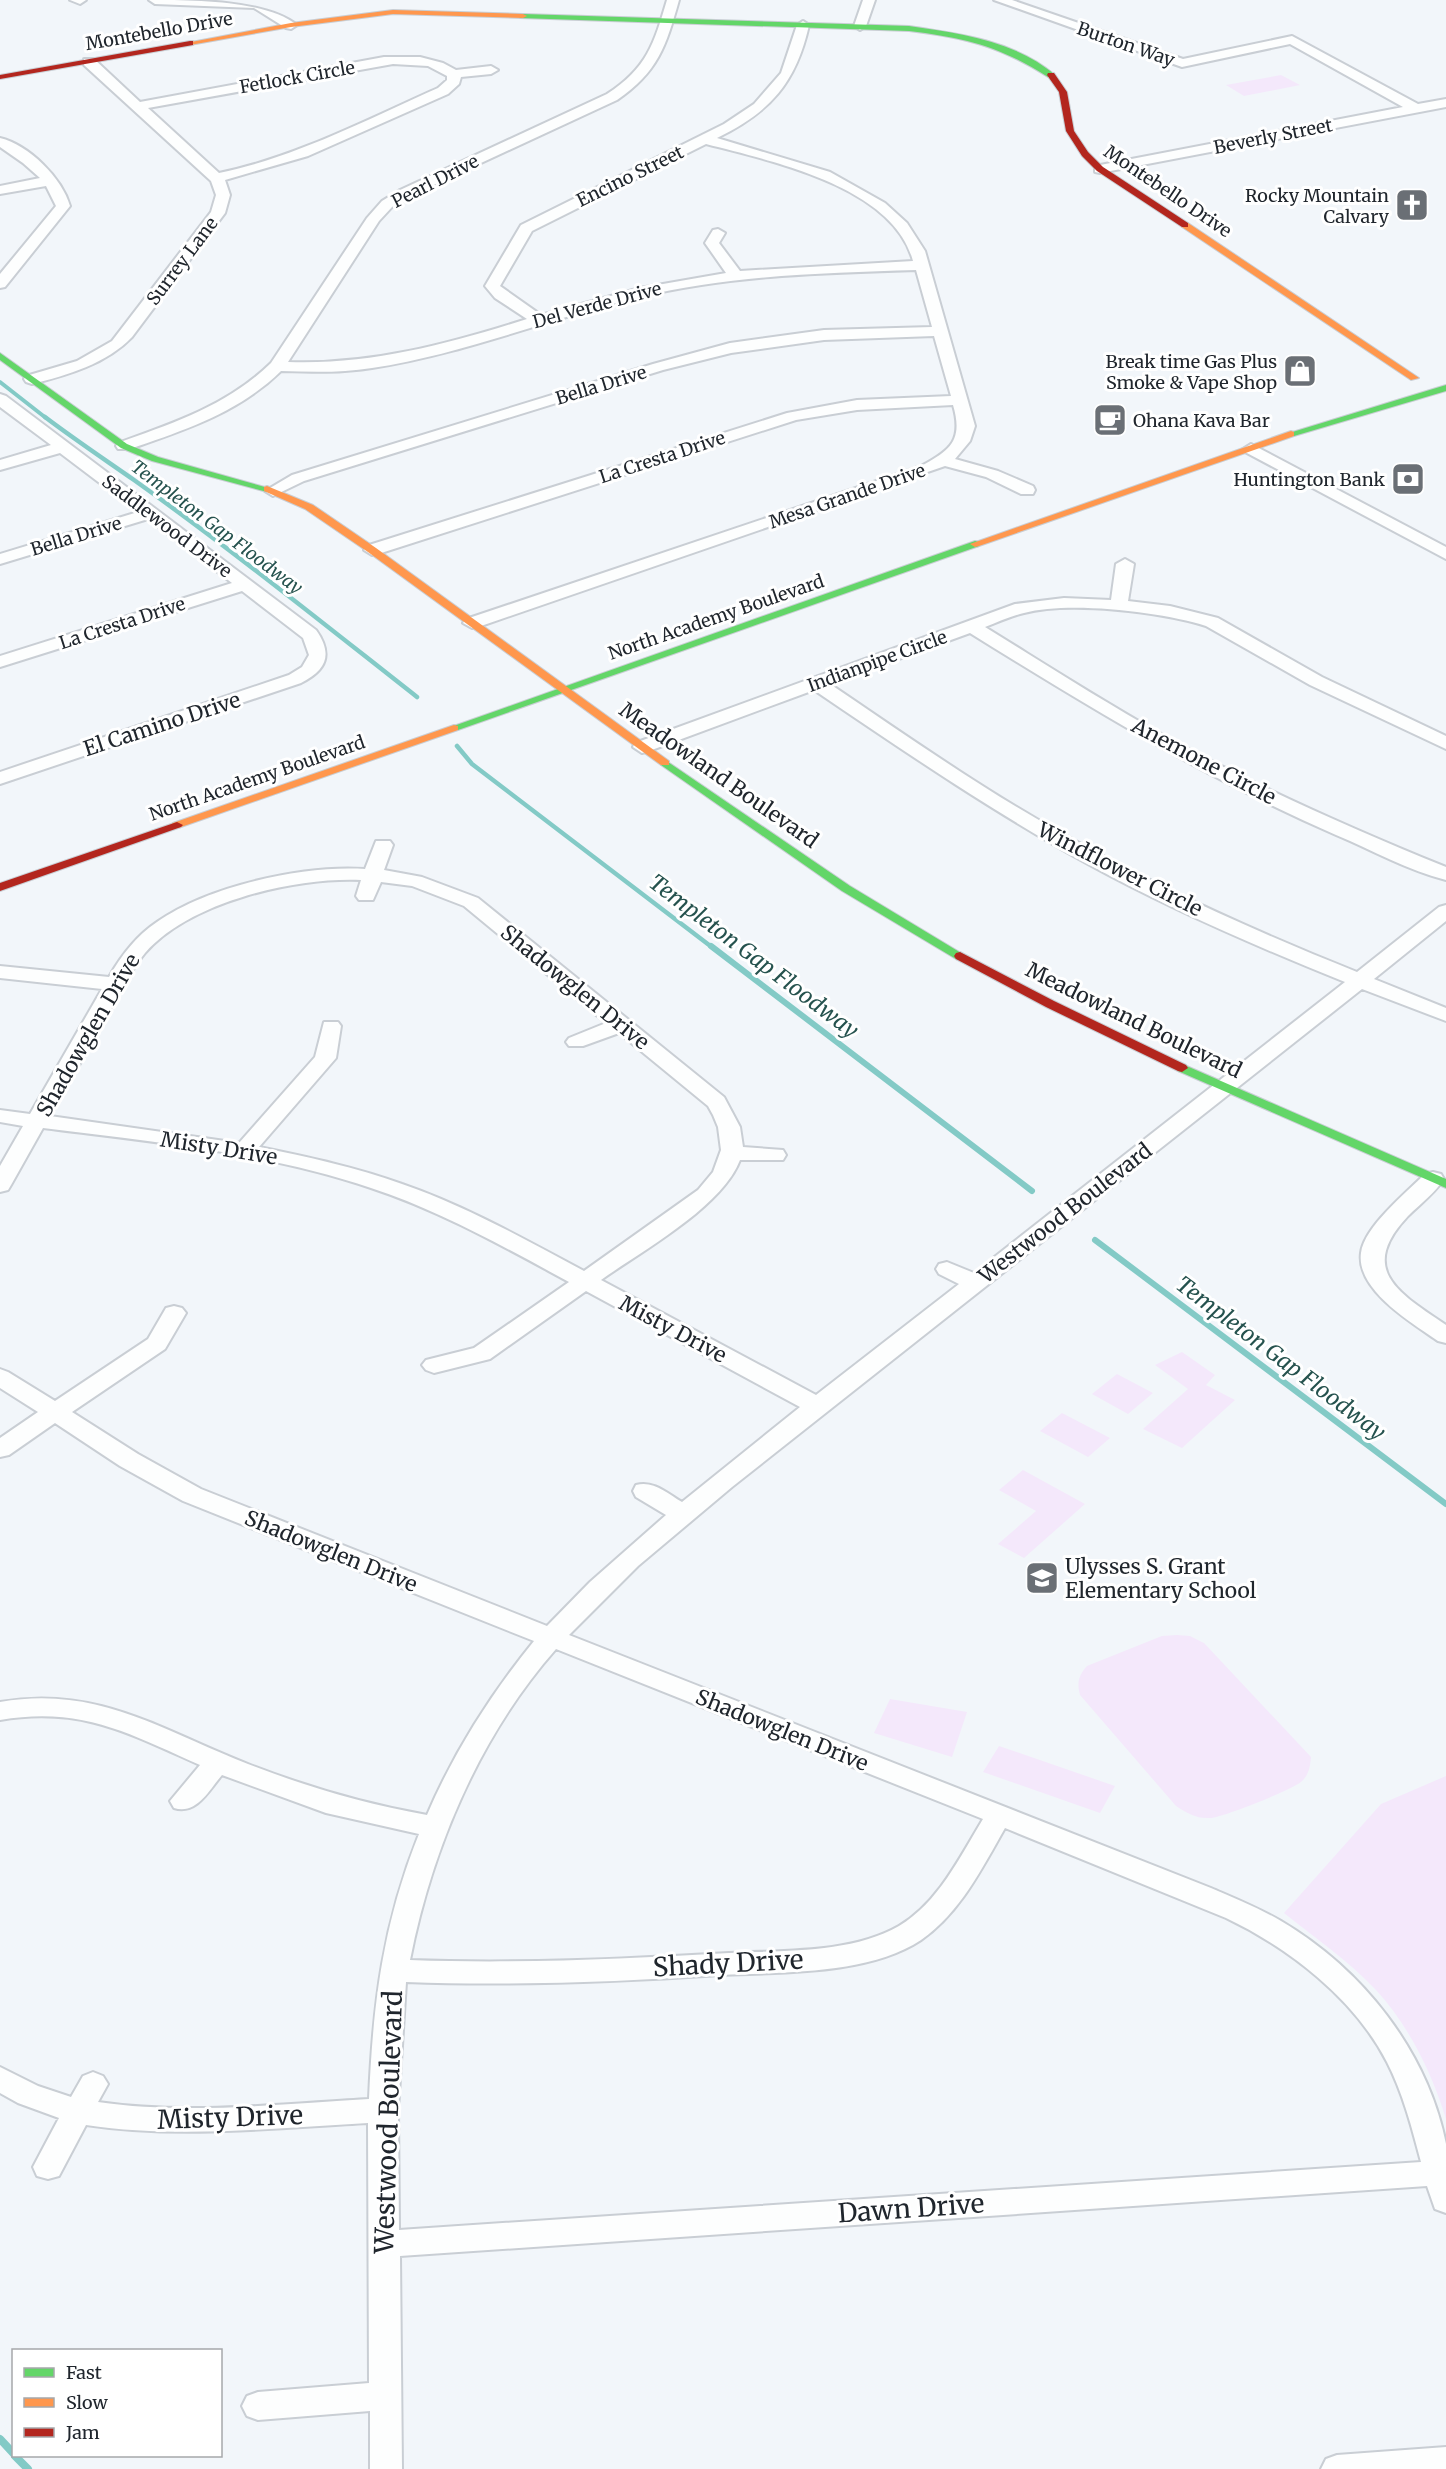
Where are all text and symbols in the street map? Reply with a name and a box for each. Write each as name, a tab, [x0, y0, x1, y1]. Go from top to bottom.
street label: Montebello Drive	[84, 7, 234, 55]
street label: Burton Way	[1074, 17, 1178, 72]
street label: Fetlock Circle	[238, 56, 356, 98]
street label: Beverly Street	[1212, 113, 1334, 159]
street label: Encino Street	[573, 140, 687, 212]
street label: Montebello Drive	[1100, 140, 1236, 242]
street label: Pearl Drive	[388, 149, 482, 213]
place label: Rocky Mountain Calvary	[1245, 184, 1390, 228]
church icon: Rocky Mountain Calvary	[1394, 187, 1430, 223]
street label: Surrey Lane	[141, 212, 223, 310]
street label: Del Verde Drive	[530, 277, 664, 333]
place label: Break time Gas Plus Smoke & Vape Shop	[1106, 350, 1277, 394]
shop icon: Break time Gas Plus Smoke & Vape Shop	[1282, 353, 1318, 389]
street label: Bella Drive	[553, 360, 649, 410]
cafe icon: Ohana Kava Bar	[1092, 402, 1128, 438]
place label: Ohana Kava Bar	[1133, 409, 1270, 432]
street label: La Cresta Drive	[596, 426, 728, 488]
water label: Templeton Gap Floodway	[127, 455, 307, 599]
street label: Mesa Grande Drive	[766, 458, 928, 534]
bank icon: Huntington Bank	[1390, 461, 1426, 497]
place label: Huntington Bank	[1234, 468, 1386, 491]
street label: Saddlewood Drive	[97, 470, 237, 582]
street label: Bella Drive	[28, 511, 124, 561]
street label: North Academy Boulevard	[605, 569, 827, 665]
street label: La Cresta Drive	[56, 592, 188, 654]
street label: Indianpipe Circle	[804, 625, 950, 697]
street label: El Camino Drive	[80, 686, 244, 762]
street label: Meadowland Boulevard	[614, 696, 824, 854]
street label: Anemone Circle	[1126, 711, 1281, 810]
street label: North Academy Boulevard	[146, 730, 368, 826]
street label: Windflower Circle	[1032, 815, 1207, 922]
water label: Templeton Gap Floodway	[644, 868, 864, 1044]
street label: Shadowglen Drive	[495, 919, 655, 1055]
street label: Shadowglen Drive	[30, 949, 146, 1121]
street label: Meadowland Boulevard	[1022, 956, 1247, 1084]
street label: Misty Drive	[159, 1125, 279, 1171]
street label: Westwood Boulevard	[972, 1137, 1157, 1290]
water label: Templeton Gap Floodway	[1171, 1270, 1391, 1446]
street label: Misty Drive	[615, 1289, 731, 1369]
street label: Shadowglen Drive	[241, 1504, 421, 1598]
place label: Ulysses S. Grant Elementary School	[1065, 1553, 1257, 1604]
school or university icon: Ulysses S. Grant Elementary School	[1024, 1560, 1060, 1596]
street label: Shadowglen Drive	[692, 1683, 872, 1777]
street label: Shady Drive	[652, 1943, 804, 1983]
street label: Westwood Boulevard	[367, 1989, 409, 2255]
street label: Misty Drive	[156, 2098, 304, 2136]
street label: Dawn Drive	[837, 2186, 985, 2230]
legend	[12, 2349, 222, 2457]
text: Fast	[66, 2361, 102, 2384]
text: Slow	[66, 2391, 109, 2414]
text: Jam	[65, 2421, 100, 2444]

